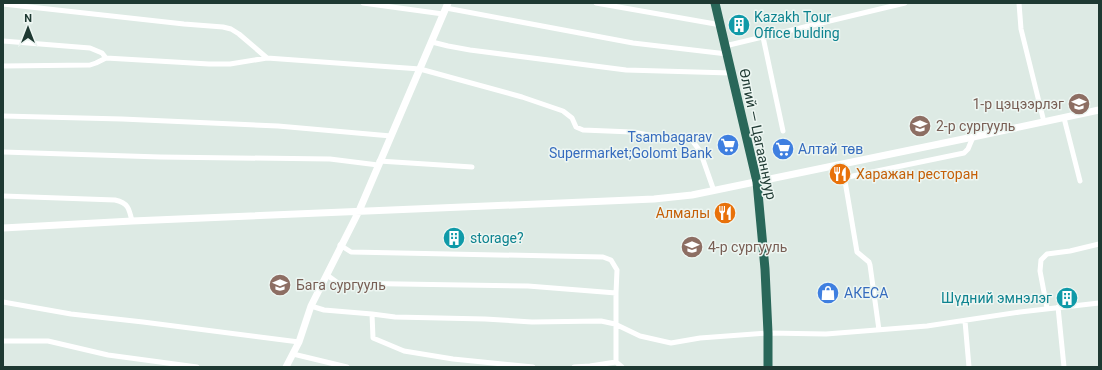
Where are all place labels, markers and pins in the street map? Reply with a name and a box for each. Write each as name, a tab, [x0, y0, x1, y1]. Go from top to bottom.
place label: Kazakh Tour Office bulding	[754, 9, 840, 41]
building icon: Kazakh Tour Office bulding	[726, 12, 752, 38]
school or university icon: 1-р цэцээрлэг	[1066, 91, 1092, 117]
place label: 1-р цэцээрлэг	[972, 96, 1064, 112]
school or university icon: 2-р сургууль	[907, 113, 933, 139]
place label: 2-р сургууль	[936, 118, 1015, 134]
place label: Tsambagarav Supermarket;Golomt Bank	[549, 129, 713, 161]
supermarket icon: Tsambagarav Supermarket;Golomt Bank	[715, 132, 741, 158]
supermarket icon: Алтай төв	[770, 136, 796, 162]
place label: Алтай төв	[798, 141, 863, 157]
restaurant icon: Харажан ресторан	[827, 161, 853, 187]
place label: Харажан ресторан	[856, 166, 978, 182]
restaurant icon: Алмалы	[712, 200, 738, 226]
place label: Алмалы	[656, 205, 710, 221]
building icon: storage?	[441, 225, 467, 251]
place label: storage?	[470, 230, 524, 246]
school or university icon: 4-р сургууль	[679, 234, 705, 260]
place label: 4-р сургууль	[708, 239, 787, 255]
school or university icon: Бага сургууль	[267, 272, 293, 298]
place label: Бага сургууль	[296, 277, 386, 293]
shop icon: АКЕСА	[815, 280, 841, 306]
place label: АКЕСА	[844, 285, 888, 301]
building icon: Шүдний эмнэлэг	[1054, 285, 1080, 311]
place label: Шүдний эмнэлэг	[941, 290, 1052, 306]

